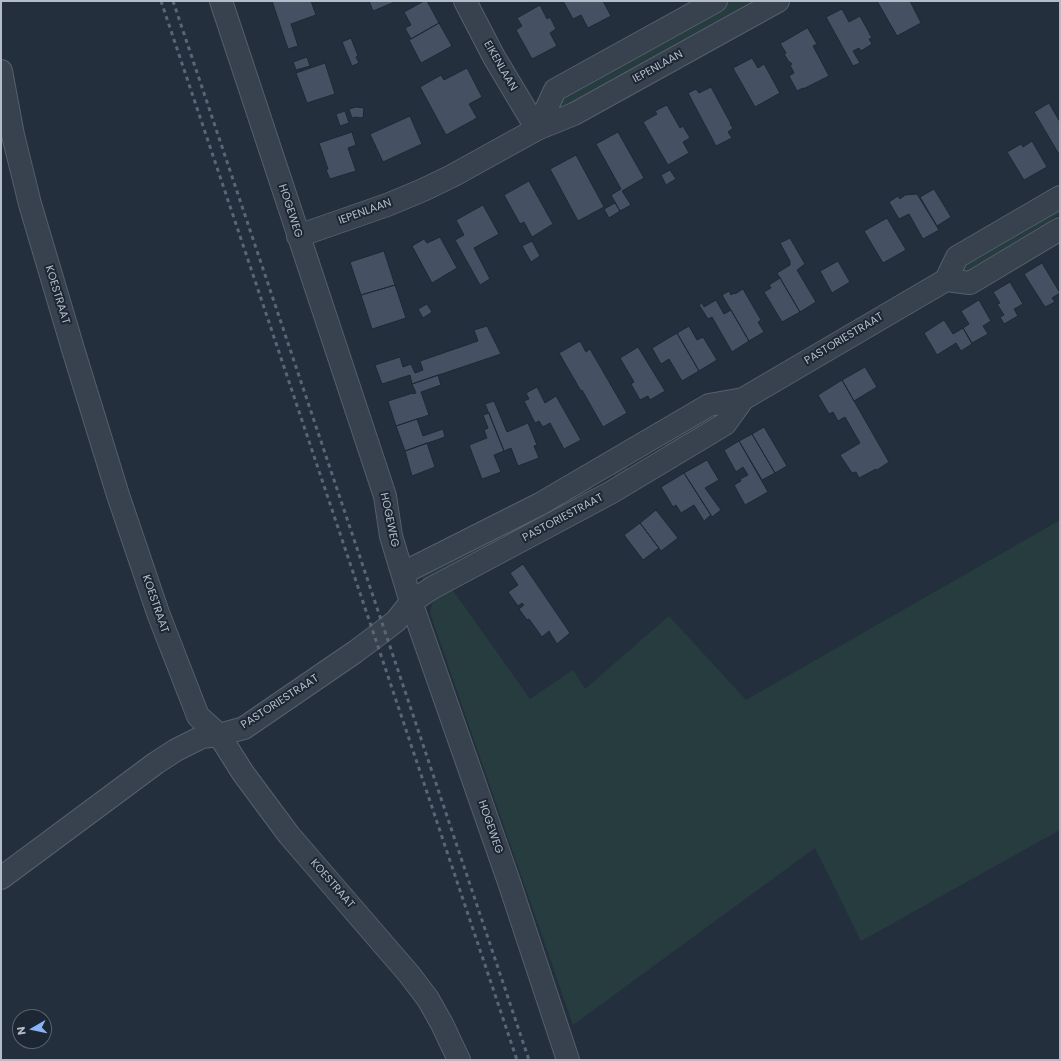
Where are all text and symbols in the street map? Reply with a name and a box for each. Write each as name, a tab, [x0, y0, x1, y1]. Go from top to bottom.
street label: EIKENLAAN	[480, 39, 520, 93]
street label: IEPENLAAN	[631, 48, 685, 86]
street label: HOGEWEG	[275, 183, 305, 239]
street label: IEPENLAAN	[337, 196, 393, 228]
street label: KOESTRAAT	[42, 264, 72, 326]
street label: PASTORIESTRAAT	[802, 310, 886, 368]
street label: PASTORIESTRAAT	[520, 491, 606, 545]
street label: HOGEWEG	[377, 492, 401, 548]
street label: KOESTRAAT	[139, 573, 171, 635]
street label: PASTORIESTRAAT	[239, 672, 321, 732]
street label: HOGEWEG	[475, 799, 505, 855]
street label: KOESTRAAT	[307, 857, 357, 911]
north arrow	[12, 1009, 52, 1049]
text: N	[13, 1025, 30, 1036]

